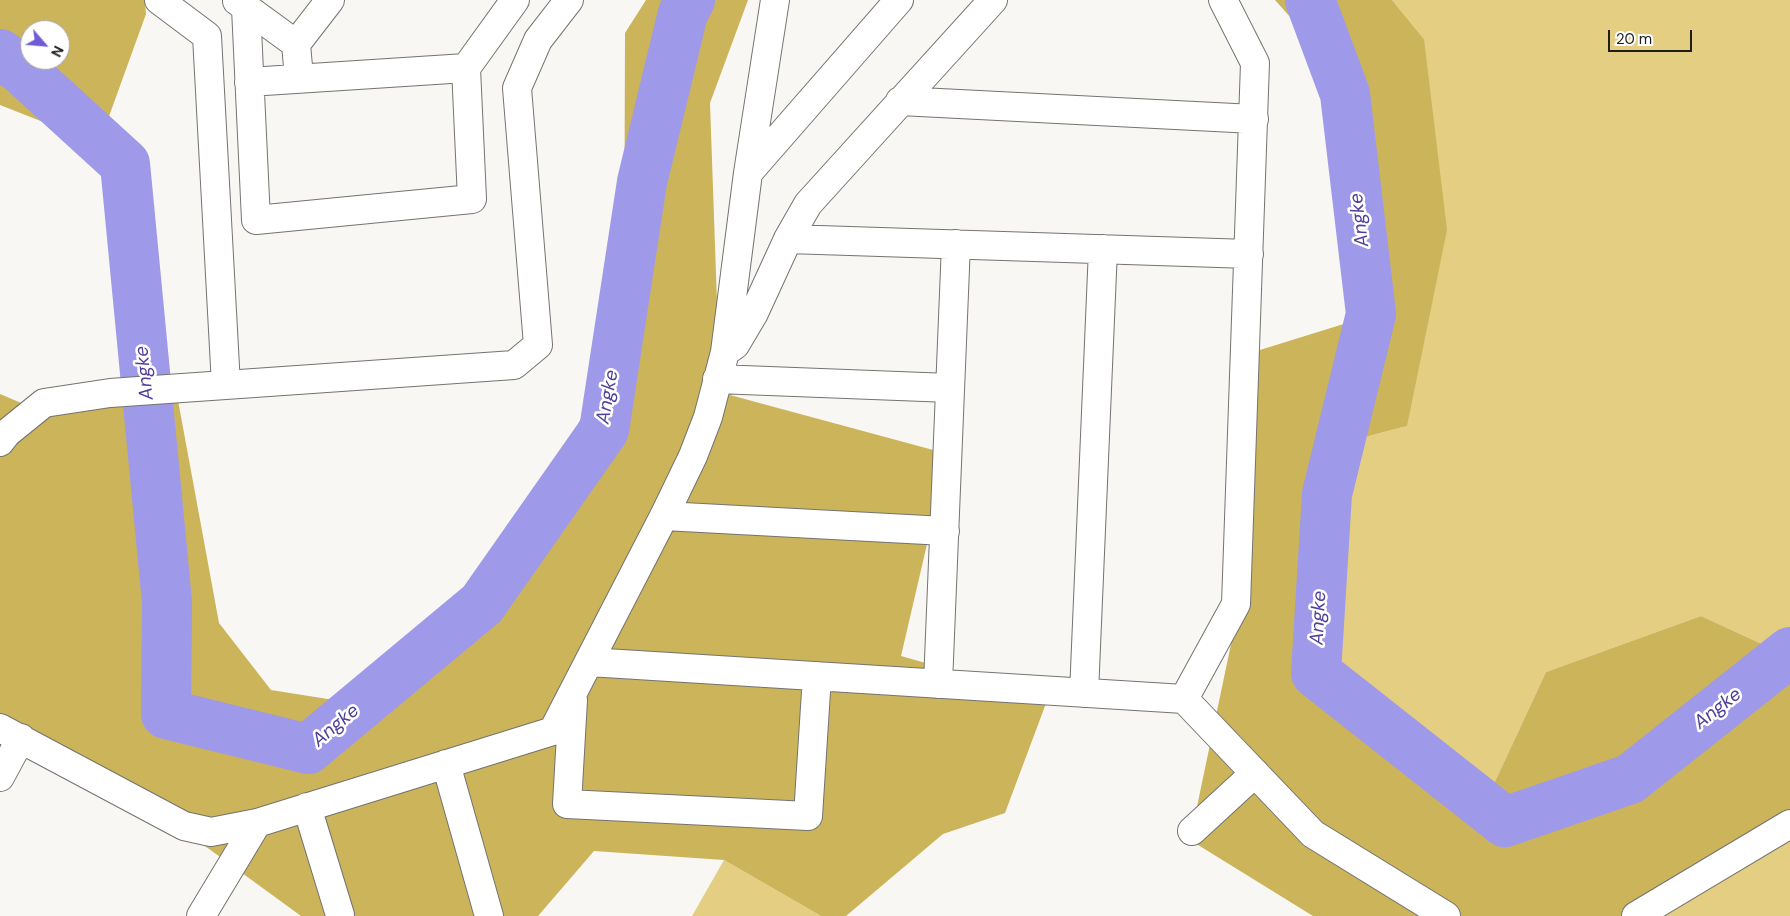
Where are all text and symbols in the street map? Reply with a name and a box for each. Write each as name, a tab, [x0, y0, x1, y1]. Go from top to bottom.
north arrow	[20, 20, 70, 70]
scale bar	[1610, 20, 1694, 52]
text: 20 m	[1616, 29, 1652, 49]
text: N	[47, 43, 68, 60]
water label: Angke	[1345, 192, 1375, 248]
water label: Angke	[131, 345, 159, 401]
water label: Angke	[592, 368, 624, 426]
water label: Angke	[1306, 590, 1332, 646]
water label: Angke	[1690, 683, 1746, 735]
water label: Angke	[308, 700, 364, 752]

